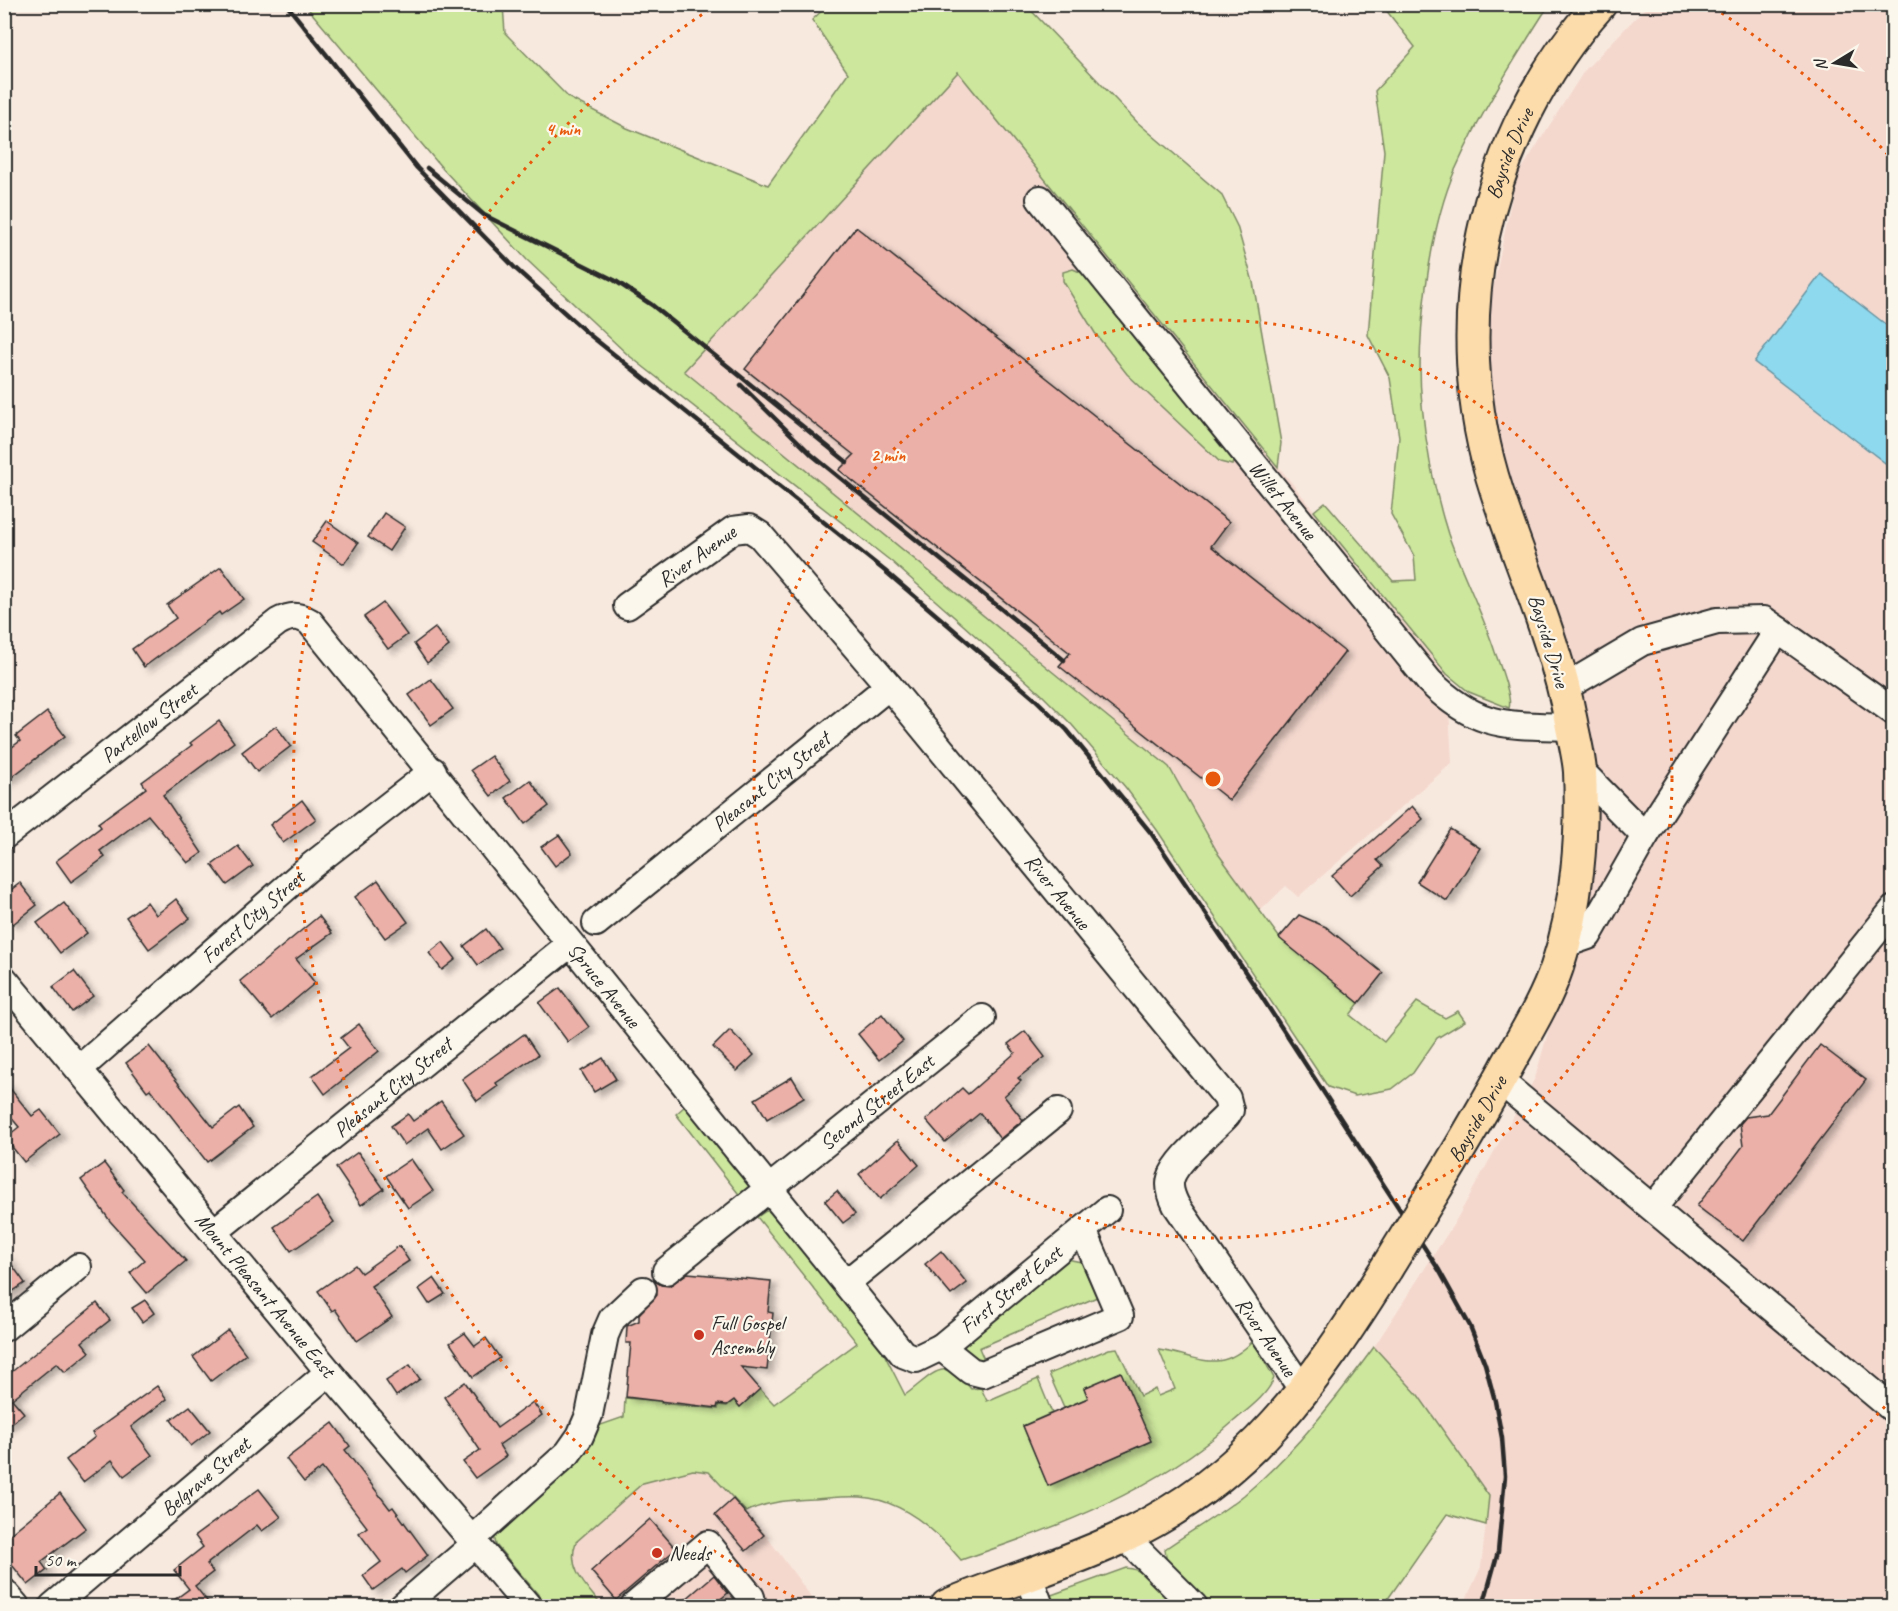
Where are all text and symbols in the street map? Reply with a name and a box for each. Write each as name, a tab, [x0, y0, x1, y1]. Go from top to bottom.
north arrow	[1805, 33, 1865, 93]
text: N	[1810, 56, 1832, 72]
street label: Bayside Drive	[1480, 102, 1540, 202]
text: 4 min	[546, 118, 581, 140]
text: 2 min	[871, 444, 906, 466]
street label: Willet Avenue	[1243, 455, 1323, 546]
street label: River Avenue	[653, 518, 742, 593]
street label: Bayside Drive	[1523, 591, 1576, 692]
street label: Partellow Street	[96, 676, 204, 768]
street label: Pleasant City Street	[707, 724, 838, 837]
centre of rings	[1203, 769, 1223, 789]
street label: River Avenue	[1019, 848, 1097, 935]
street label: Forest City Street	[196, 863, 311, 969]
street label: Spruce Avenue	[562, 938, 647, 1034]
street label: Pleasant City Street	[328, 1030, 460, 1143]
street label: Second Street East	[814, 1047, 941, 1156]
street label: Bayside Drive	[1442, 1070, 1513, 1167]
street label: Mount Pleasant Avenue East	[190, 1207, 342, 1384]
street label: First Street East	[955, 1238, 1069, 1339]
street label: River Avenue	[1230, 1292, 1303, 1382]
place label: Full Gospel Assembly	[711, 1310, 787, 1360]
marker: Full Gospel Assembly	[692, 1328, 706, 1342]
street label: Belgrave Street	[155, 1430, 257, 1522]
scale bar	[36, 1539, 180, 1577]
place label: Needs	[669, 1540, 713, 1566]
marker: Needs	[650, 1546, 664, 1560]
text: 50 m	[45, 1549, 78, 1571]

